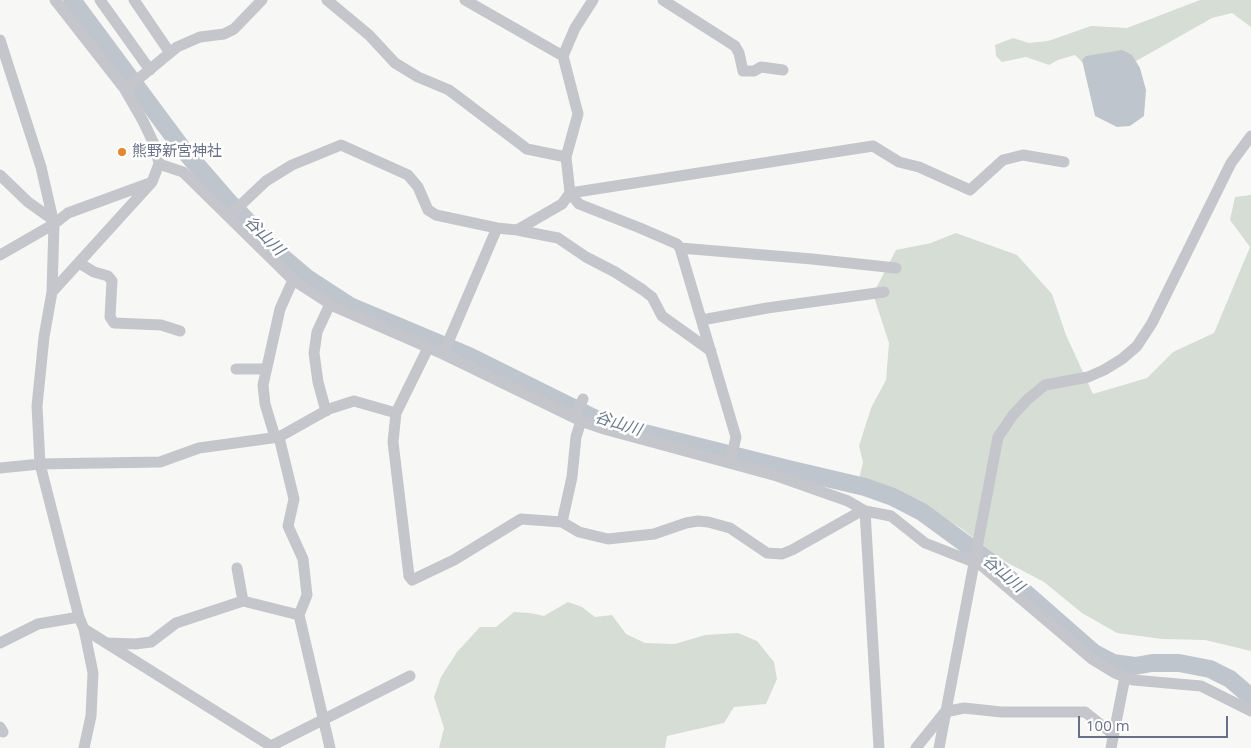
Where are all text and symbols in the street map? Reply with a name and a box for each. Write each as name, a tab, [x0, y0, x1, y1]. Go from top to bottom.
place label: 熊野新宮神社	[132, 143, 222, 161]
marker: 熊野新宮神社	[116, 146, 128, 158]
water label: 谷山川	[240, 212, 288, 260]
water label: 谷山川	[592, 408, 644, 440]
water label: 谷山川	[978, 551, 1028, 597]
scale bar	[1081, 706, 1231, 738]
text: 100 m	[1086, 715, 1130, 735]

